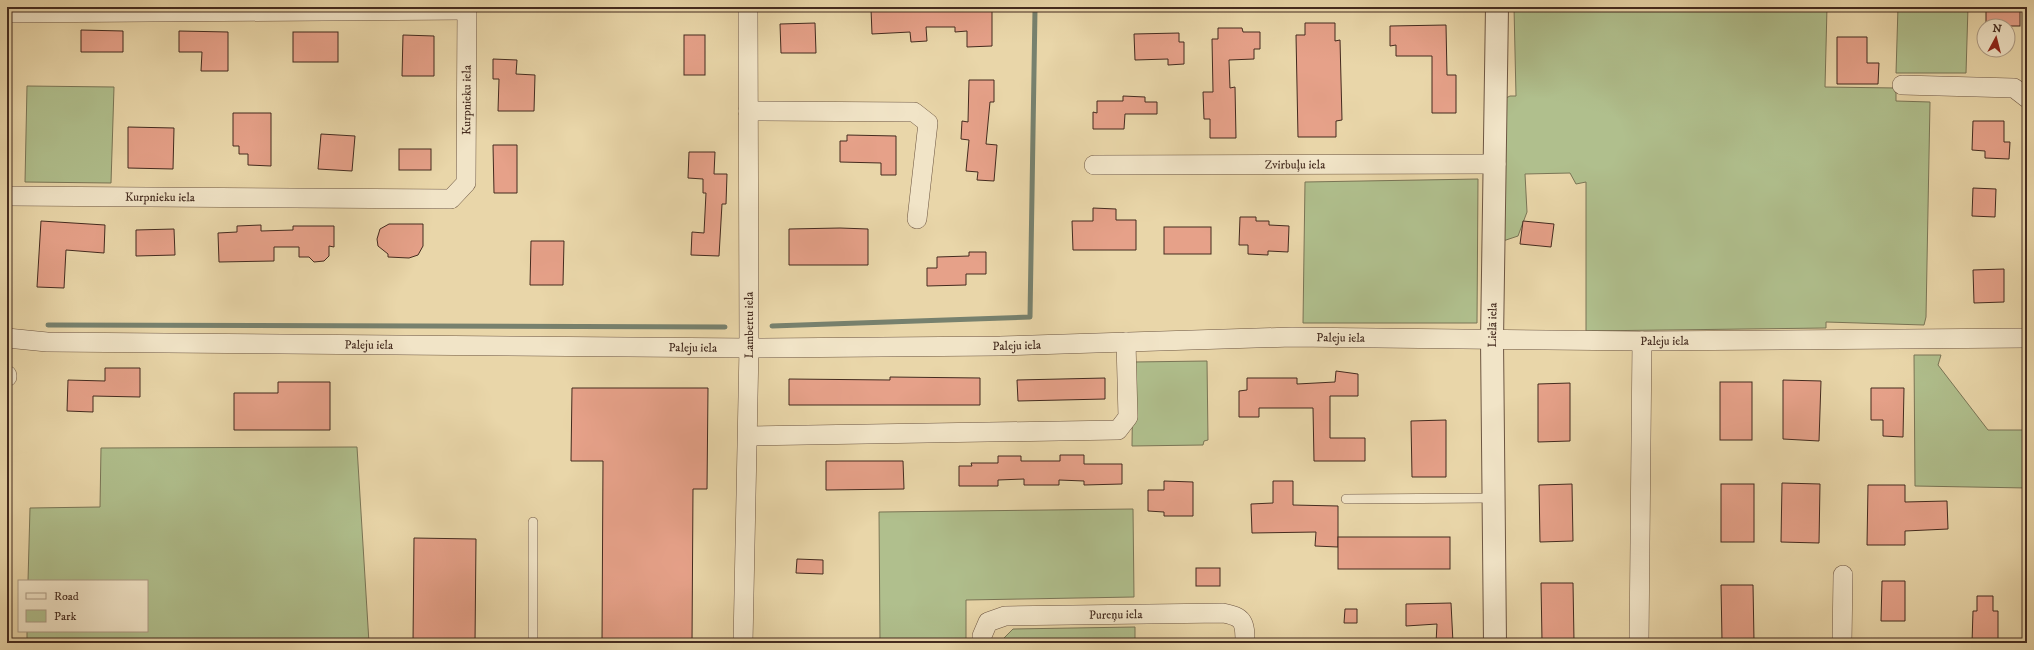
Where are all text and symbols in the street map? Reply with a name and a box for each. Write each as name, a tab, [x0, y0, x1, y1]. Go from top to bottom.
north arrow	[1976, 18, 2016, 58]
text: N	[1992, 22, 2002, 37]
street label: Kurpnieku iela	[459, 64, 475, 135]
street label: Zvirbuļu iela	[1265, 157, 1326, 173]
street label: Kurpnieku iela	[125, 190, 196, 205]
street label: Lambertu iela	[742, 291, 757, 359]
street label: Lielā iela	[1485, 302, 1501, 347]
street label: Paleju iela	[1316, 330, 1366, 346]
street label: Paleju iela	[1640, 334, 1690, 349]
street label: Paleju iela	[344, 338, 394, 353]
street label: Paleju iela	[992, 338, 1042, 354]
street label: Paleju iela	[668, 340, 718, 356]
legend	[18, 580, 148, 632]
text: Road	[54, 589, 79, 604]
street label: Pureņu iela	[1089, 607, 1144, 623]
text: Park	[54, 609, 76, 624]

